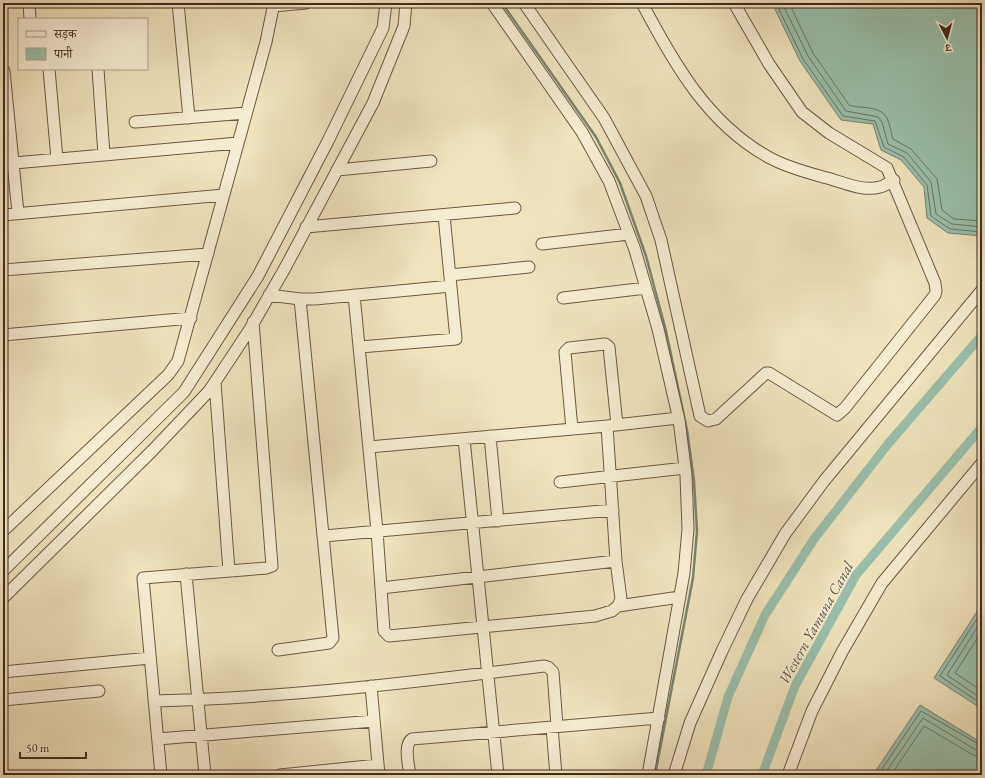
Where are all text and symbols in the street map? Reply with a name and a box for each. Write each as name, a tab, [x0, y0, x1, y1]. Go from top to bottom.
legend	[18, 18, 148, 70]
north arrow	[927, 18, 967, 58]
text: सड़क	[53, 26, 78, 42]
text: उ	[943, 41, 953, 55]
text: पानी	[53, 46, 73, 62]
water label: Western Yamuna Canal	[774, 557, 858, 688]
scale bar	[20, 734, 86, 760]
text: 50 m	[26, 740, 50, 756]

